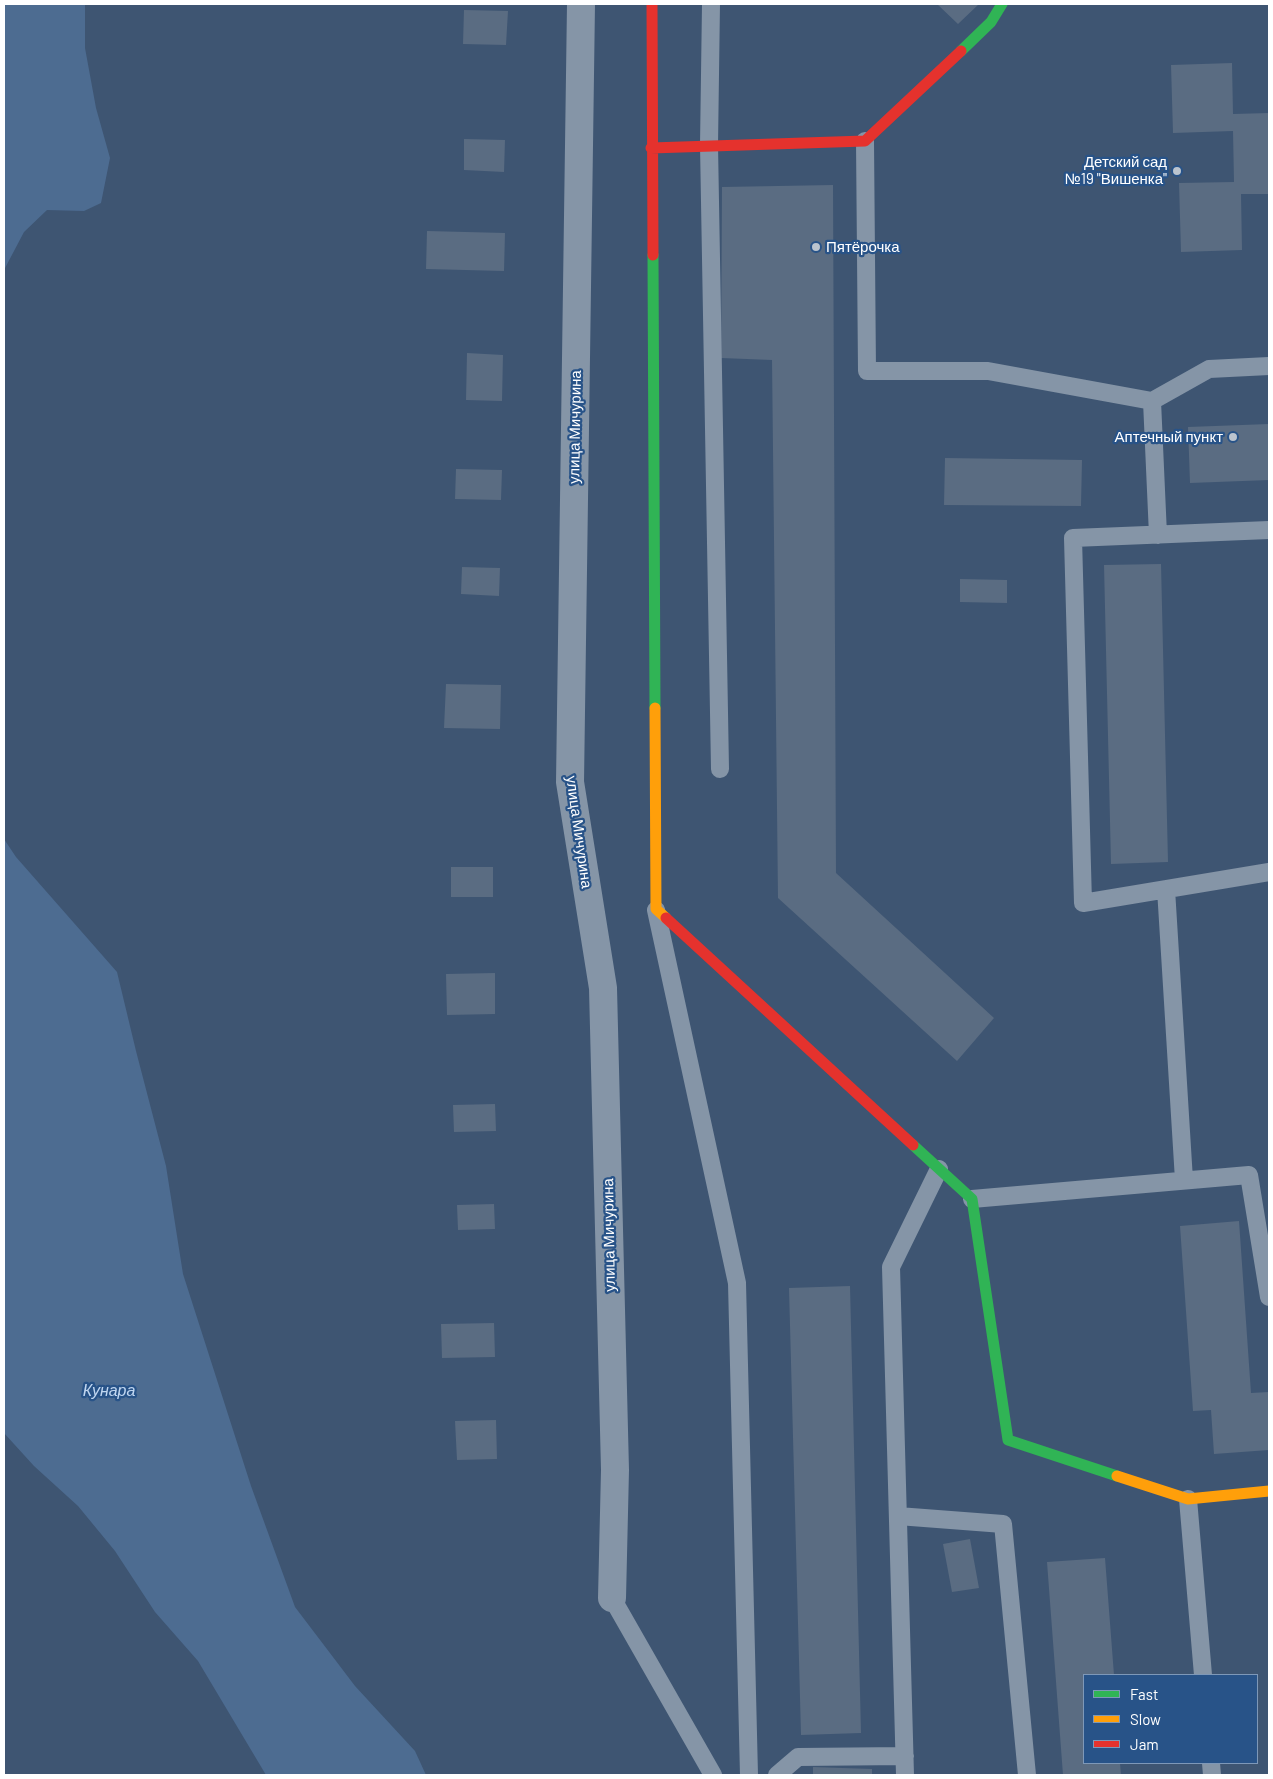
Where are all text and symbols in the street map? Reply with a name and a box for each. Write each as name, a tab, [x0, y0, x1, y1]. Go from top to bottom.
place label: Детский сад №19 "Вишенка"	[1065, 153, 1167, 188]
marker: Детский сад №19 "Вишенка"	[1171, 165, 1183, 177]
place label: Пятёрочка	[826, 238, 900, 256]
marker: Пятёрочка	[810, 241, 822, 253]
street label: улица Мичурина	[565, 370, 585, 484]
place label: Аптечный пункт	[1115, 428, 1223, 446]
marker: Аптечный пункт	[1227, 431, 1239, 443]
street label: улица Мичурина	[562, 774, 596, 890]
street label: улица Мичурина	[599, 1178, 619, 1292]
water label: Кунара	[83, 1381, 135, 1401]
legend	[1083, 1674, 1258, 1764]
text: Fast	[1130, 1685, 1158, 1703]
text: Slow	[1130, 1710, 1161, 1728]
text: Jam	[1130, 1735, 1159, 1753]

